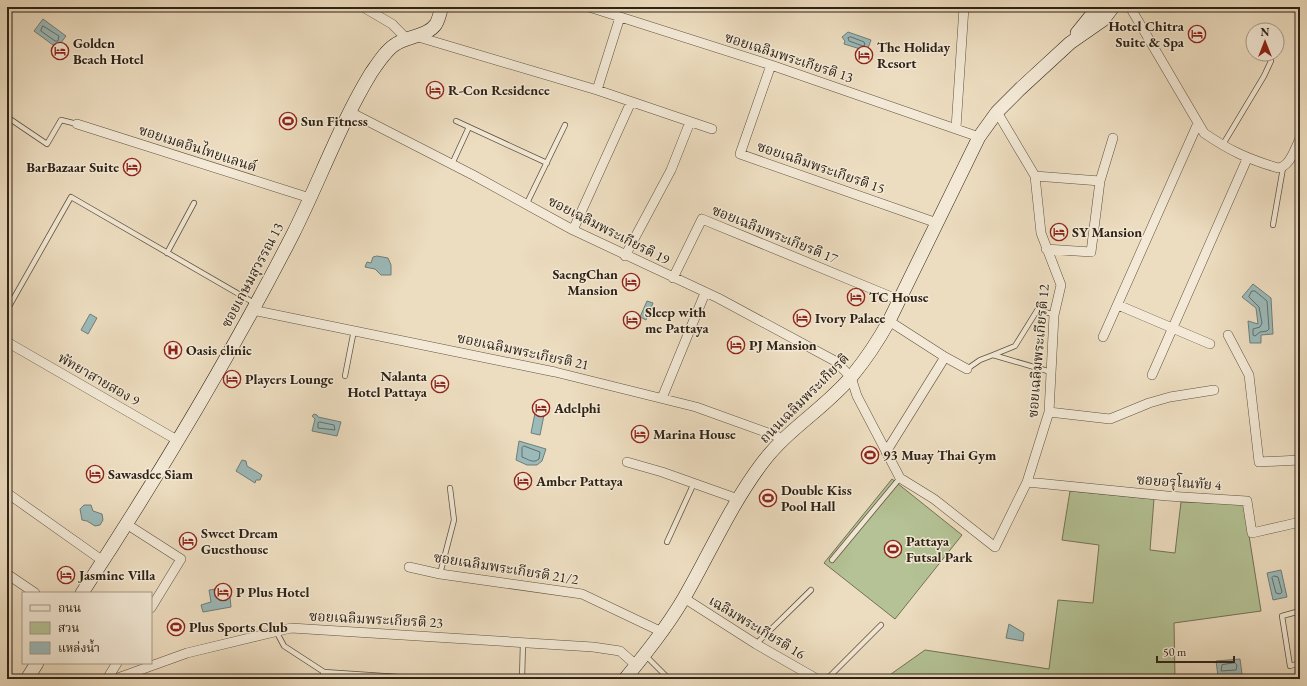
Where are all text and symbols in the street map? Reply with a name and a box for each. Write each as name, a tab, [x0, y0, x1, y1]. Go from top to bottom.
place label: Hotel Chitra Suite & Spa	[1108, 17, 1185, 51]
north arrow	[1245, 22, 1285, 62]
hotel icon: Hotel Chitra Suite & Spa	[1187, 24, 1207, 44]
text: N	[1261, 25, 1270, 39]
street label: ซอยเฉลิมพระเกียรติ 13	[722, 28, 856, 86]
place label: Golden Beach Hotel	[73, 34, 144, 68]
place label: The Holiday Resort	[877, 38, 950, 72]
hotel icon: Golden Beach Hotel	[50, 41, 70, 61]
hotel icon: The Holiday Resort	[854, 45, 874, 65]
hotel icon: R-Con Residence	[425, 80, 445, 100]
place label: R-Con Residence	[448, 81, 550, 99]
sports icon: Sun Fitness	[278, 111, 298, 131]
place label: Sun Fitness	[301, 112, 368, 130]
street label: ซอยเมดอินไทยแลนด์	[137, 119, 260, 176]
street label: ซอยเฉลิมพระเกียรติ 15	[755, 137, 887, 197]
hotel icon: BarBazaar Suite	[122, 157, 142, 177]
place label: BarBazaar Suite	[26, 158, 119, 176]
street label: ซอยเฉลิมพระเกียรติ 19	[545, 192, 673, 269]
street label: ซอยเฉลิมพระเกียรติ 17	[709, 201, 841, 268]
street label: ซอยเกษมสุวรรณ 13	[217, 219, 287, 330]
hotel icon: SY Mansion	[1049, 222, 1069, 242]
place label: SY Mansion	[1072, 223, 1142, 241]
place label: SaengChan Mansion	[552, 265, 618, 299]
hotel icon: SaengChan Mansion	[621, 272, 641, 292]
street label: ซอยเฉลิมพระเกียรติ 12	[1023, 283, 1053, 419]
hotel icon: TC House	[846, 287, 866, 307]
place label: TC House	[869, 288, 929, 306]
place label: Sleep with me Pattaya	[645, 303, 709, 337]
hotel icon: Ivory Palace	[792, 308, 812, 328]
place label: Ivory Palace	[815, 309, 886, 327]
hotel icon: Sleep with me Pattaya	[622, 310, 642, 330]
street label: ซอยเฉลิมพระเกียรติ 21	[456, 328, 590, 374]
hotel icon: PJ Mansion	[726, 335, 746, 355]
place label: PJ Mansion	[749, 336, 817, 354]
hospital icon: Oasis clinic	[163, 340, 183, 360]
place label: Oasis clinic	[186, 341, 252, 359]
street label: พัทยาสายสอง 9	[55, 348, 143, 410]
street label: ถนนเฉลิมพระเกียรติ	[755, 349, 853, 447]
place label: Nalanta Hotel Pattaya	[347, 367, 428, 401]
hotel icon: Players Lounge	[222, 369, 242, 389]
place label: Players Lounge	[245, 370, 334, 388]
hotel icon: Nalanta Hotel Pattaya	[430, 374, 450, 394]
hotel icon: Adelphi	[531, 398, 551, 418]
place label: Adelphi	[553, 399, 601, 417]
hotel icon: Marina House	[630, 424, 650, 444]
place label: Marina House	[653, 425, 736, 443]
sports icon: 93 Muay Thai Gym	[860, 445, 880, 465]
place label: 93 Muay Thai Gym	[883, 446, 997, 464]
hotel icon: Sawasdee Siam	[85, 464, 105, 484]
place label: Sawasdee Siam	[108, 465, 194, 483]
street label: ซอยอรุโณทัย 4	[1136, 469, 1222, 494]
hotel icon: Amber Pattaya	[513, 471, 533, 491]
place label: Amber Pattaya	[535, 472, 624, 490]
place label: Double Kiss Pool Hall	[781, 481, 852, 515]
sports icon: Double Kiss Pool Hall	[758, 488, 778, 508]
place label: Sweet Dream Guesthouse	[201, 524, 279, 558]
hotel icon: Sweet Dream Guesthouse	[178, 531, 198, 551]
place label: Pattaya Futsal Park	[906, 532, 973, 566]
sports icon: Pattaya Futsal Park	[883, 539, 903, 559]
street label: ซอยเฉลิมพระเกียรติ 21/2	[432, 548, 580, 588]
hotel icon: Jasmine Villa	[56, 565, 76, 585]
place label: Jasmine Villa	[77, 566, 156, 584]
hotel icon: P Plus Hotel	[213, 582, 233, 602]
place label: P Plus Hotel	[236, 583, 309, 601]
street label: เฉลิมพระเกียรติ 16	[706, 591, 809, 663]
legend	[22, 592, 152, 664]
text: ถนน	[58, 600, 81, 616]
street label: ซอยเฉลิมพระเกียรติ 23	[309, 607, 444, 632]
sports icon: Plus Sports Club	[166, 617, 186, 637]
place label: Plus Sports Club	[189, 618, 288, 636]
text: สวน	[58, 620, 80, 636]
scale bar	[1157, 638, 1234, 664]
text: แหล่งน้ำ	[58, 639, 100, 656]
text: 50 m	[1163, 644, 1187, 660]

